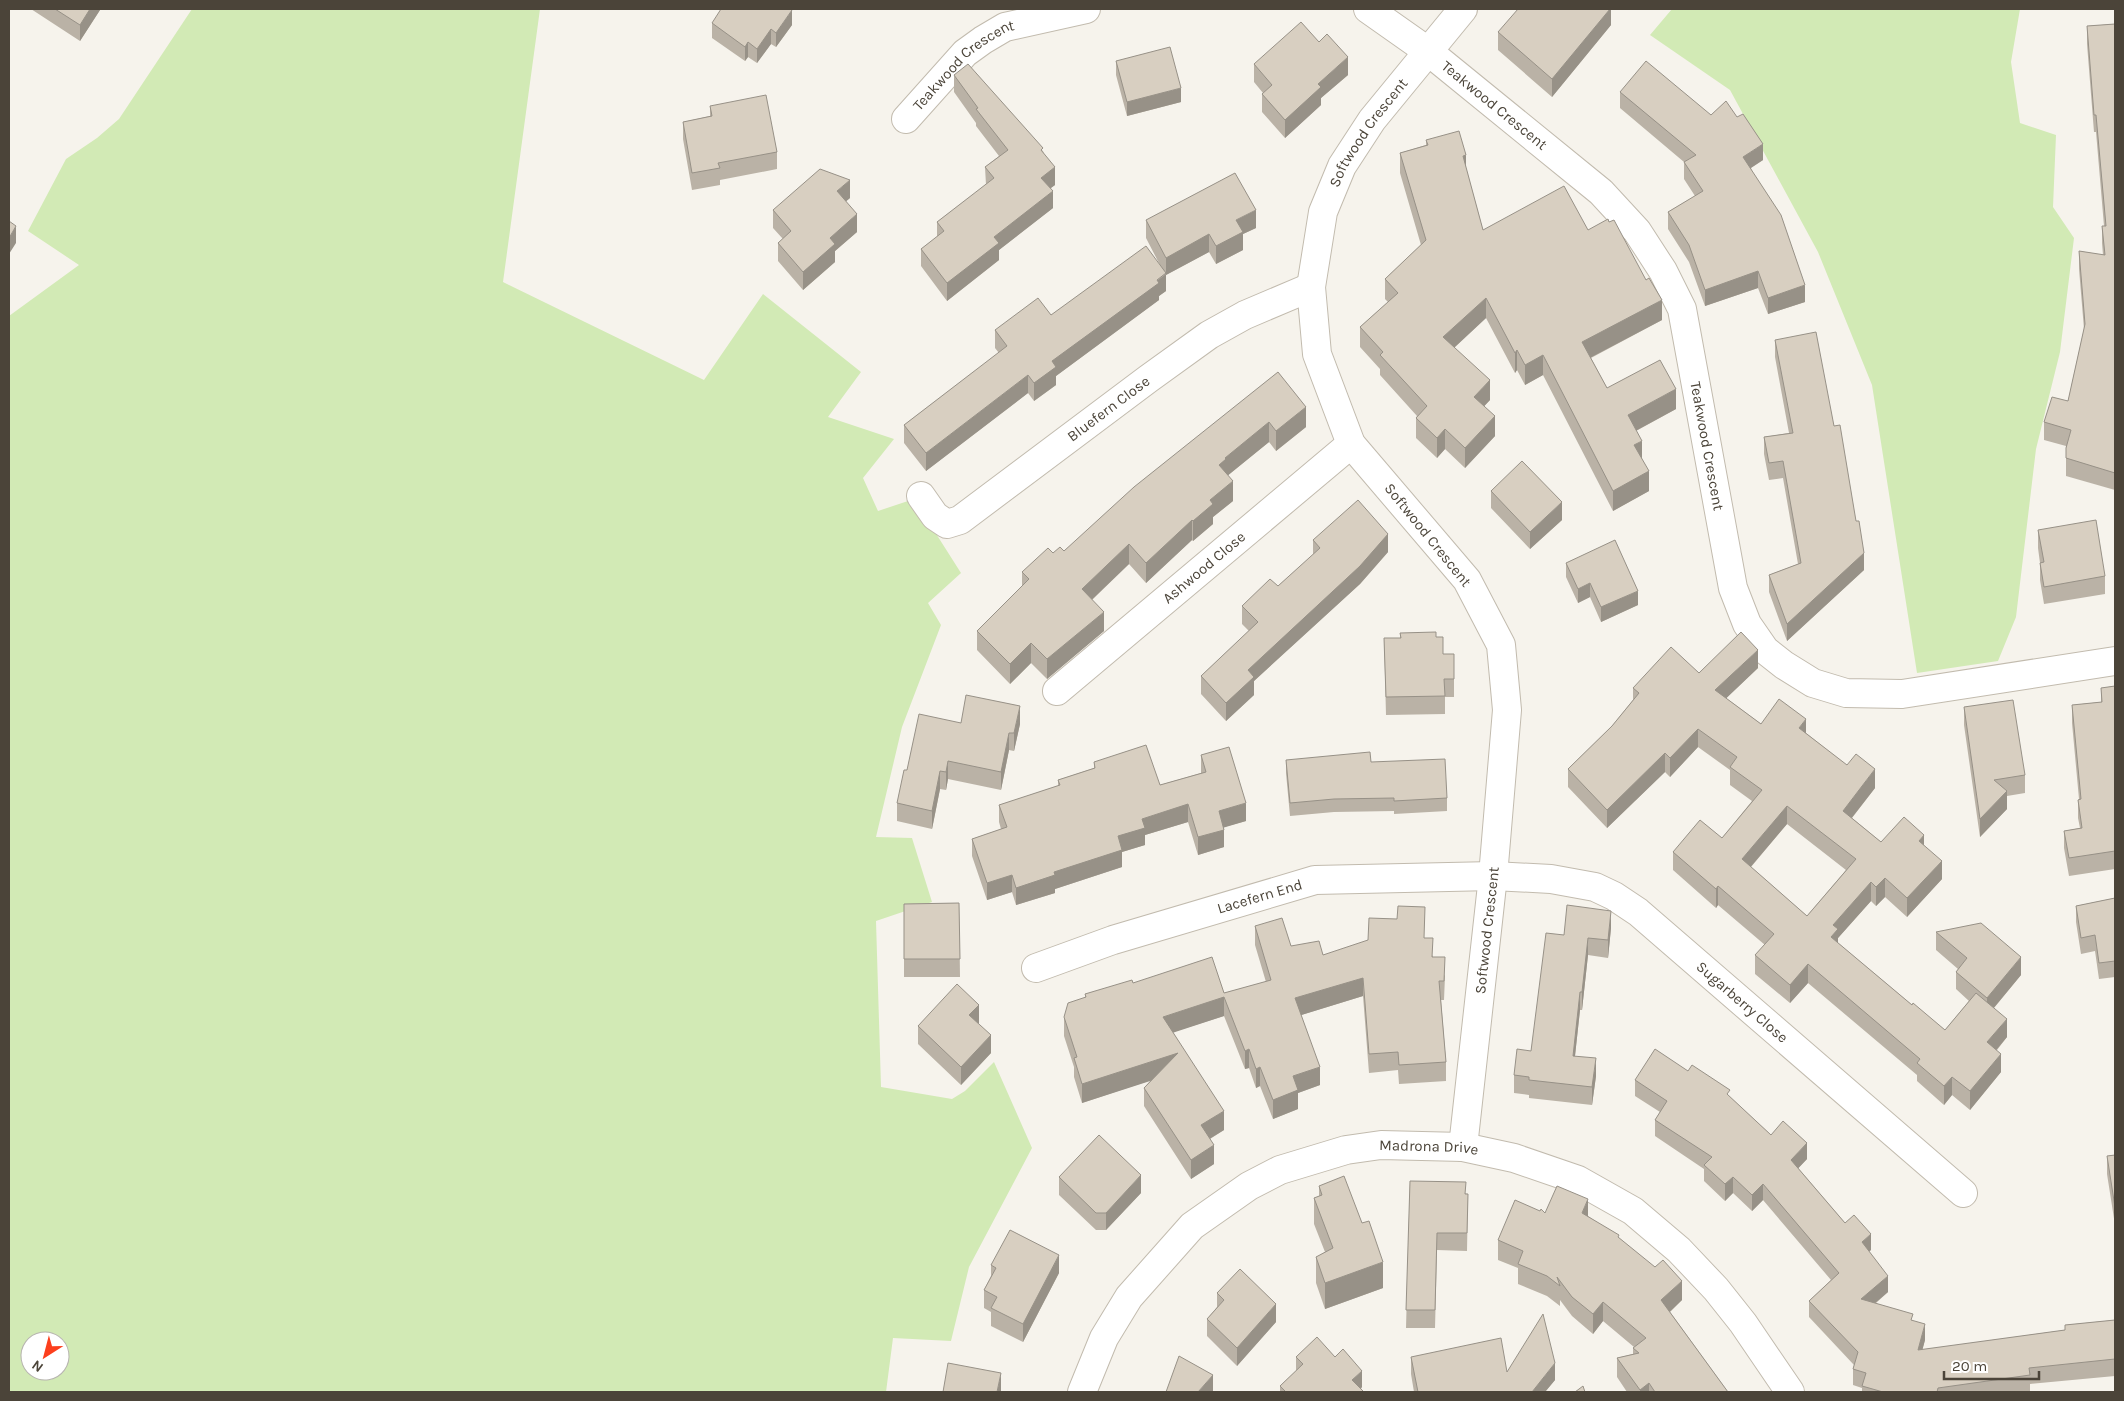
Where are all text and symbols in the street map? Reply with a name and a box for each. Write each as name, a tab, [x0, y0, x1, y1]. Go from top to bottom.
street label: Teakwood Crescent	[909, 16, 1016, 114]
street label: Teakwood Crescent	[1438, 57, 1551, 154]
street label: Softwood Crescent	[1325, 74, 1412, 190]
street label: Bluefern Close	[1064, 372, 1153, 445]
street label: Teakwood Crescent	[1686, 380, 1728, 512]
street label: Softwood Crescent	[1381, 480, 1476, 591]
street label: Ashwood Close	[1159, 528, 1249, 607]
street label: Softwood Crescent	[1471, 865, 1503, 995]
street label: Lacefern End	[1215, 875, 1304, 918]
street label: Sugarberry Close	[1693, 957, 1792, 1047]
street label: Madrona Drive	[1379, 1136, 1480, 1159]
north arrow	[20, 1331, 70, 1381]
scale bar	[1944, 1348, 2039, 1380]
text: N	[29, 1356, 47, 1376]
text: 20 m	[1952, 1357, 1987, 1375]

